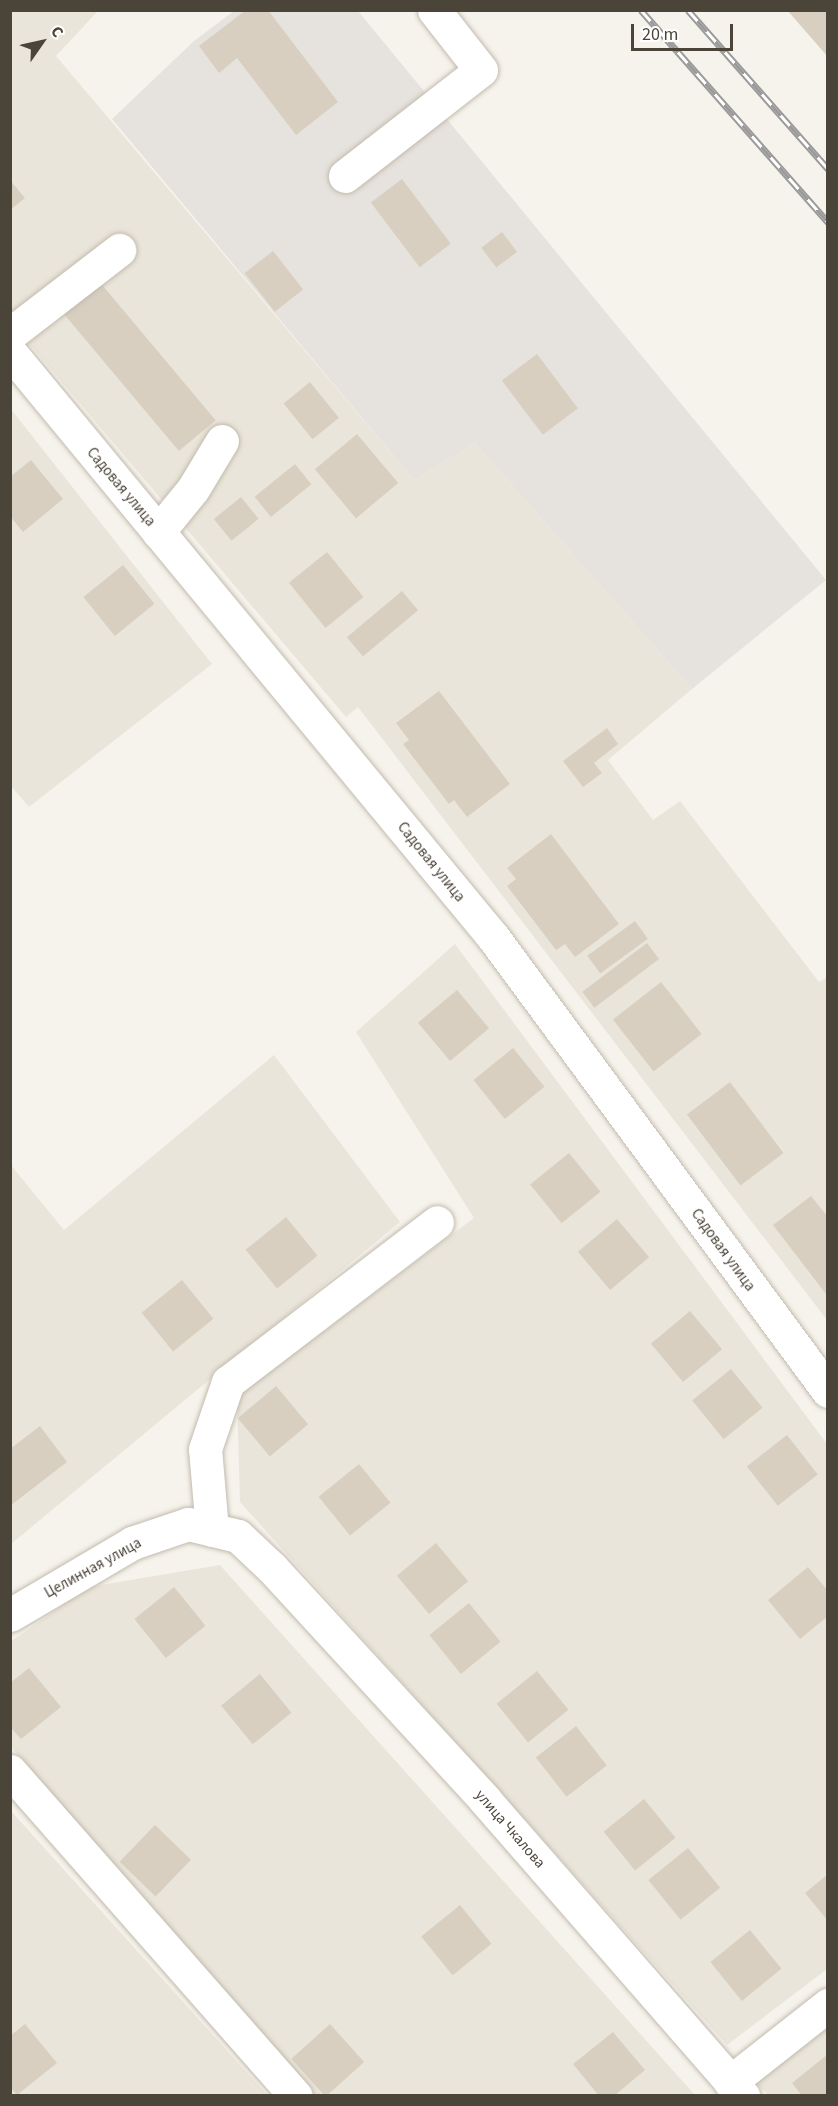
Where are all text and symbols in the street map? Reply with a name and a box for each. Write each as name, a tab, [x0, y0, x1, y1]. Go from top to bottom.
north arrow	[12, 12, 72, 72]
scale bar	[634, 12, 736, 50]
text: С	[45, 22, 69, 42]
text: 20 m	[642, 22, 678, 47]
street label: Садовая улица	[83, 444, 159, 530]
street label: Садовая улица	[393, 818, 469, 906]
street label: Садовая улица	[687, 1205, 759, 1295]
street label: Целинная улица	[41, 1534, 145, 1602]
street label: улица Чкалова	[471, 1786, 549, 1872]

